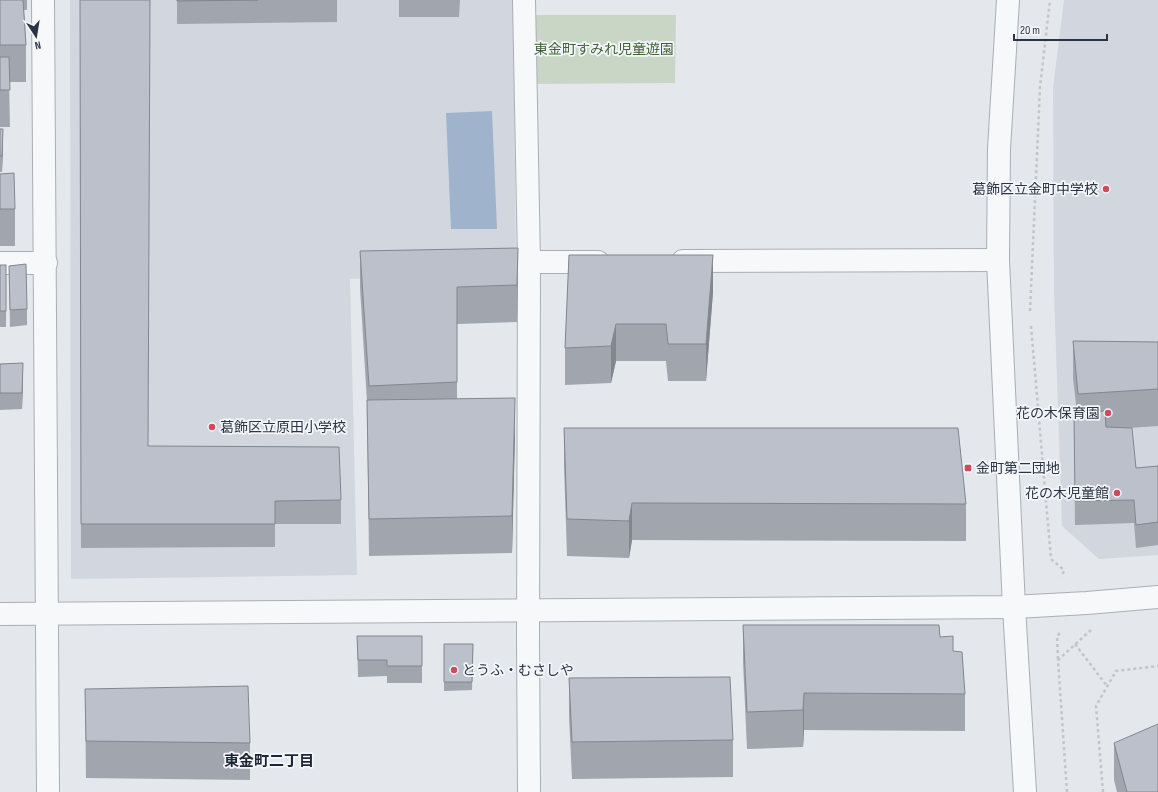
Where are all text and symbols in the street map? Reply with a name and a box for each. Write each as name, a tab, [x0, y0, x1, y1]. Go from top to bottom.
north arrow	[16, 16, 56, 56]
scale bar	[1014, 16, 1107, 42]
text: 20 m	[1020, 23, 1040, 38]
text: N	[34, 38, 42, 52]
park label: 東金町すみれ児童遊園	[534, 41, 674, 58]
place label: 葛飾区立金町中学校	[972, 181, 1098, 198]
marker: 葛飾区立金町中学校	[1101, 184, 1111, 194]
place label: 花の木保育園	[1016, 405, 1100, 422]
marker: 花の木保育園	[1103, 408, 1113, 418]
place label: 葛飾区立原田小学校	[220, 419, 346, 436]
marker: 葛飾区立原田小学校	[207, 422, 217, 432]
place label: 金町第二団地	[976, 460, 1060, 477]
marker: 金町第二団地	[963, 463, 973, 473]
place label: 花の木児童館	[1025, 485, 1109, 502]
marker: 花の木児童館	[1112, 488, 1122, 498]
place label: とうふ・むさしや	[462, 662, 574, 679]
marker: とうふ・むさしや	[449, 665, 459, 675]
district label: 東金町二丁目	[224, 752, 314, 771]

